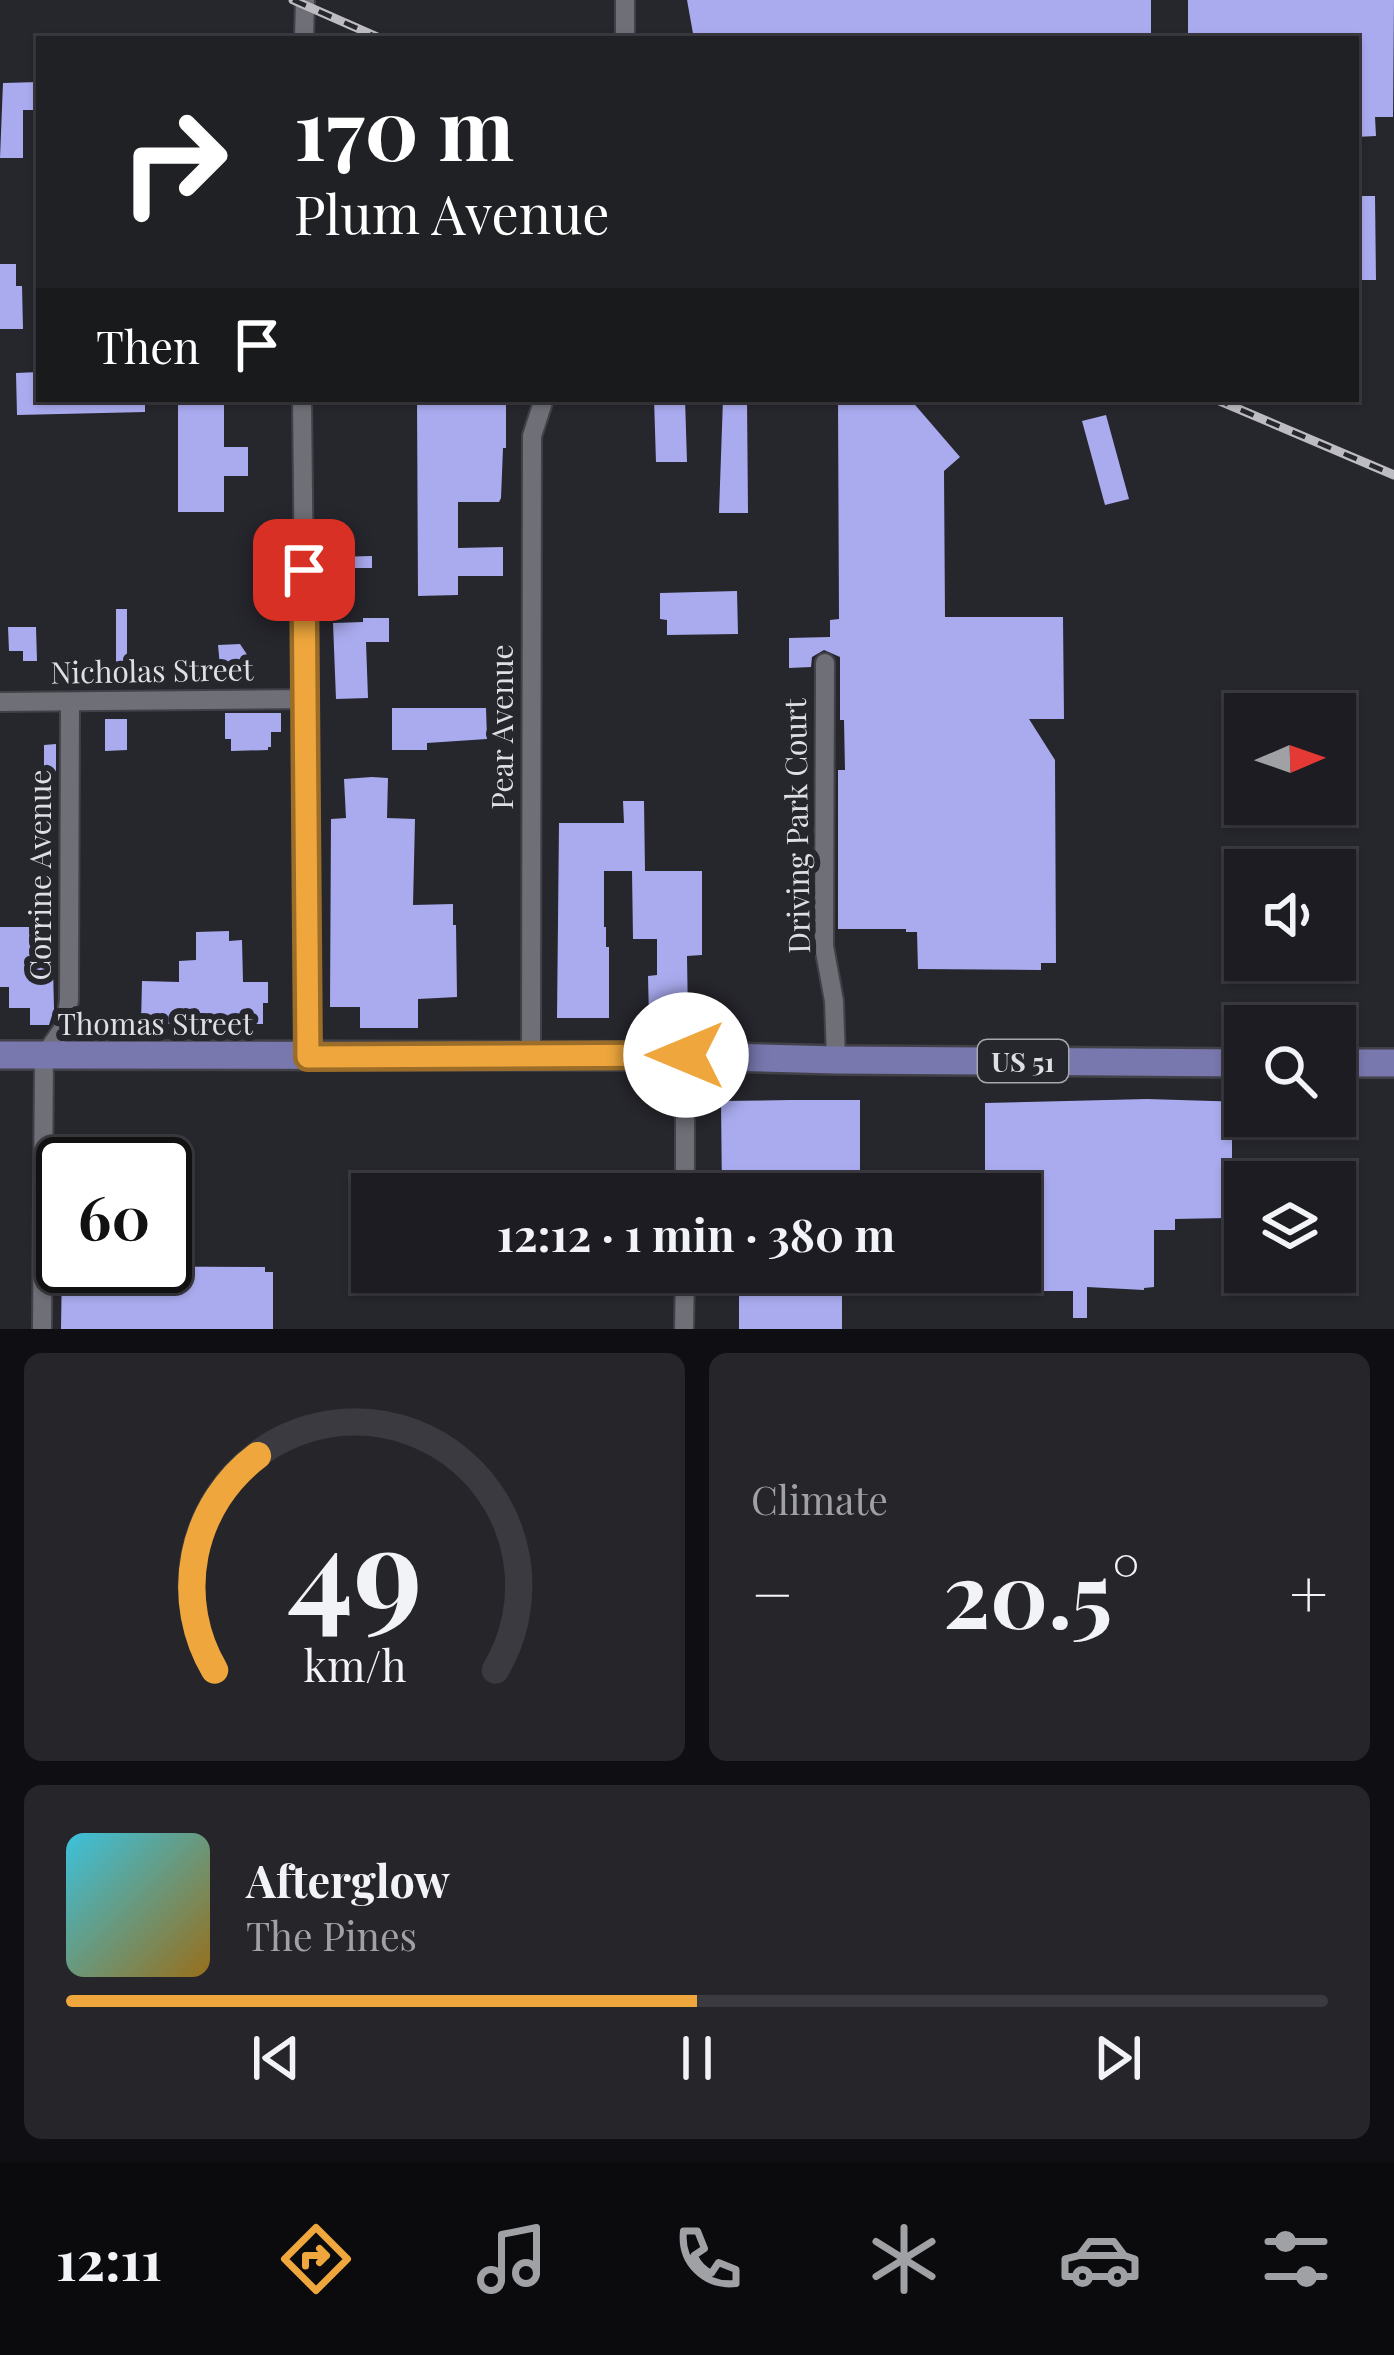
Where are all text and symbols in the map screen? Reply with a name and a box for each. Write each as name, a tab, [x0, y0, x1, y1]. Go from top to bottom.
text: 170 m	[294, 70, 514, 182]
icon: right	[96, 84, 252, 240]
text: Plum Avenue	[294, 177, 610, 249]
icon: arrive	[224, 312, 290, 378]
text: Then	[96, 315, 200, 375]
pin	[253, 519, 355, 621]
icon: arrive	[271, 537, 337, 603]
street label: Pear Avenue	[481, 644, 521, 810]
street label: Nicholas Street	[50, 648, 254, 692]
north arrow	[1224, 693, 1356, 825]
map controls	[1224, 693, 1356, 1293]
street label: Driving Park Court	[774, 698, 818, 954]
street label: Corrine Avenue	[19, 769, 59, 981]
button: sound	[1224, 849, 1356, 981]
position arrow	[623, 992, 749, 1118]
street label: Thomas Street	[57, 1003, 253, 1043]
button: search	[1224, 1005, 1356, 1137]
road number: US 51	[978, 1040, 1068, 1082]
speed limit sign: 60	[36, 1137, 192, 1293]
button: layers	[1224, 1161, 1356, 1293]
text: 12:12 · 1 min · 380 m	[497, 1203, 895, 1263]
text: Climate	[751, 1473, 888, 1525]
text: 49	[287, 1484, 422, 1650]
text: 20.5°	[943, 1532, 1140, 1652]
text: −	[751, 1548, 794, 1636]
text: +	[1289, 1548, 1328, 1636]
text: km/h	[303, 1636, 406, 1693]
text: Afterglow	[246, 1849, 450, 1909]
text: The Pines	[246, 1909, 417, 1961]
icon: previous	[243, 2025, 309, 2091]
icon: pause	[664, 2025, 730, 2091]
icon: next	[1085, 2025, 1151, 2091]
icon: directions	[274, 2217, 358, 2301]
icon: music	[470, 2217, 554, 2301]
icon: phone	[666, 2217, 750, 2301]
icon: climate	[862, 2217, 946, 2301]
icon: car	[1058, 2217, 1142, 2301]
icon: filters	[1254, 2217, 1338, 2301]
text: 12:11	[56, 2223, 162, 2295]

